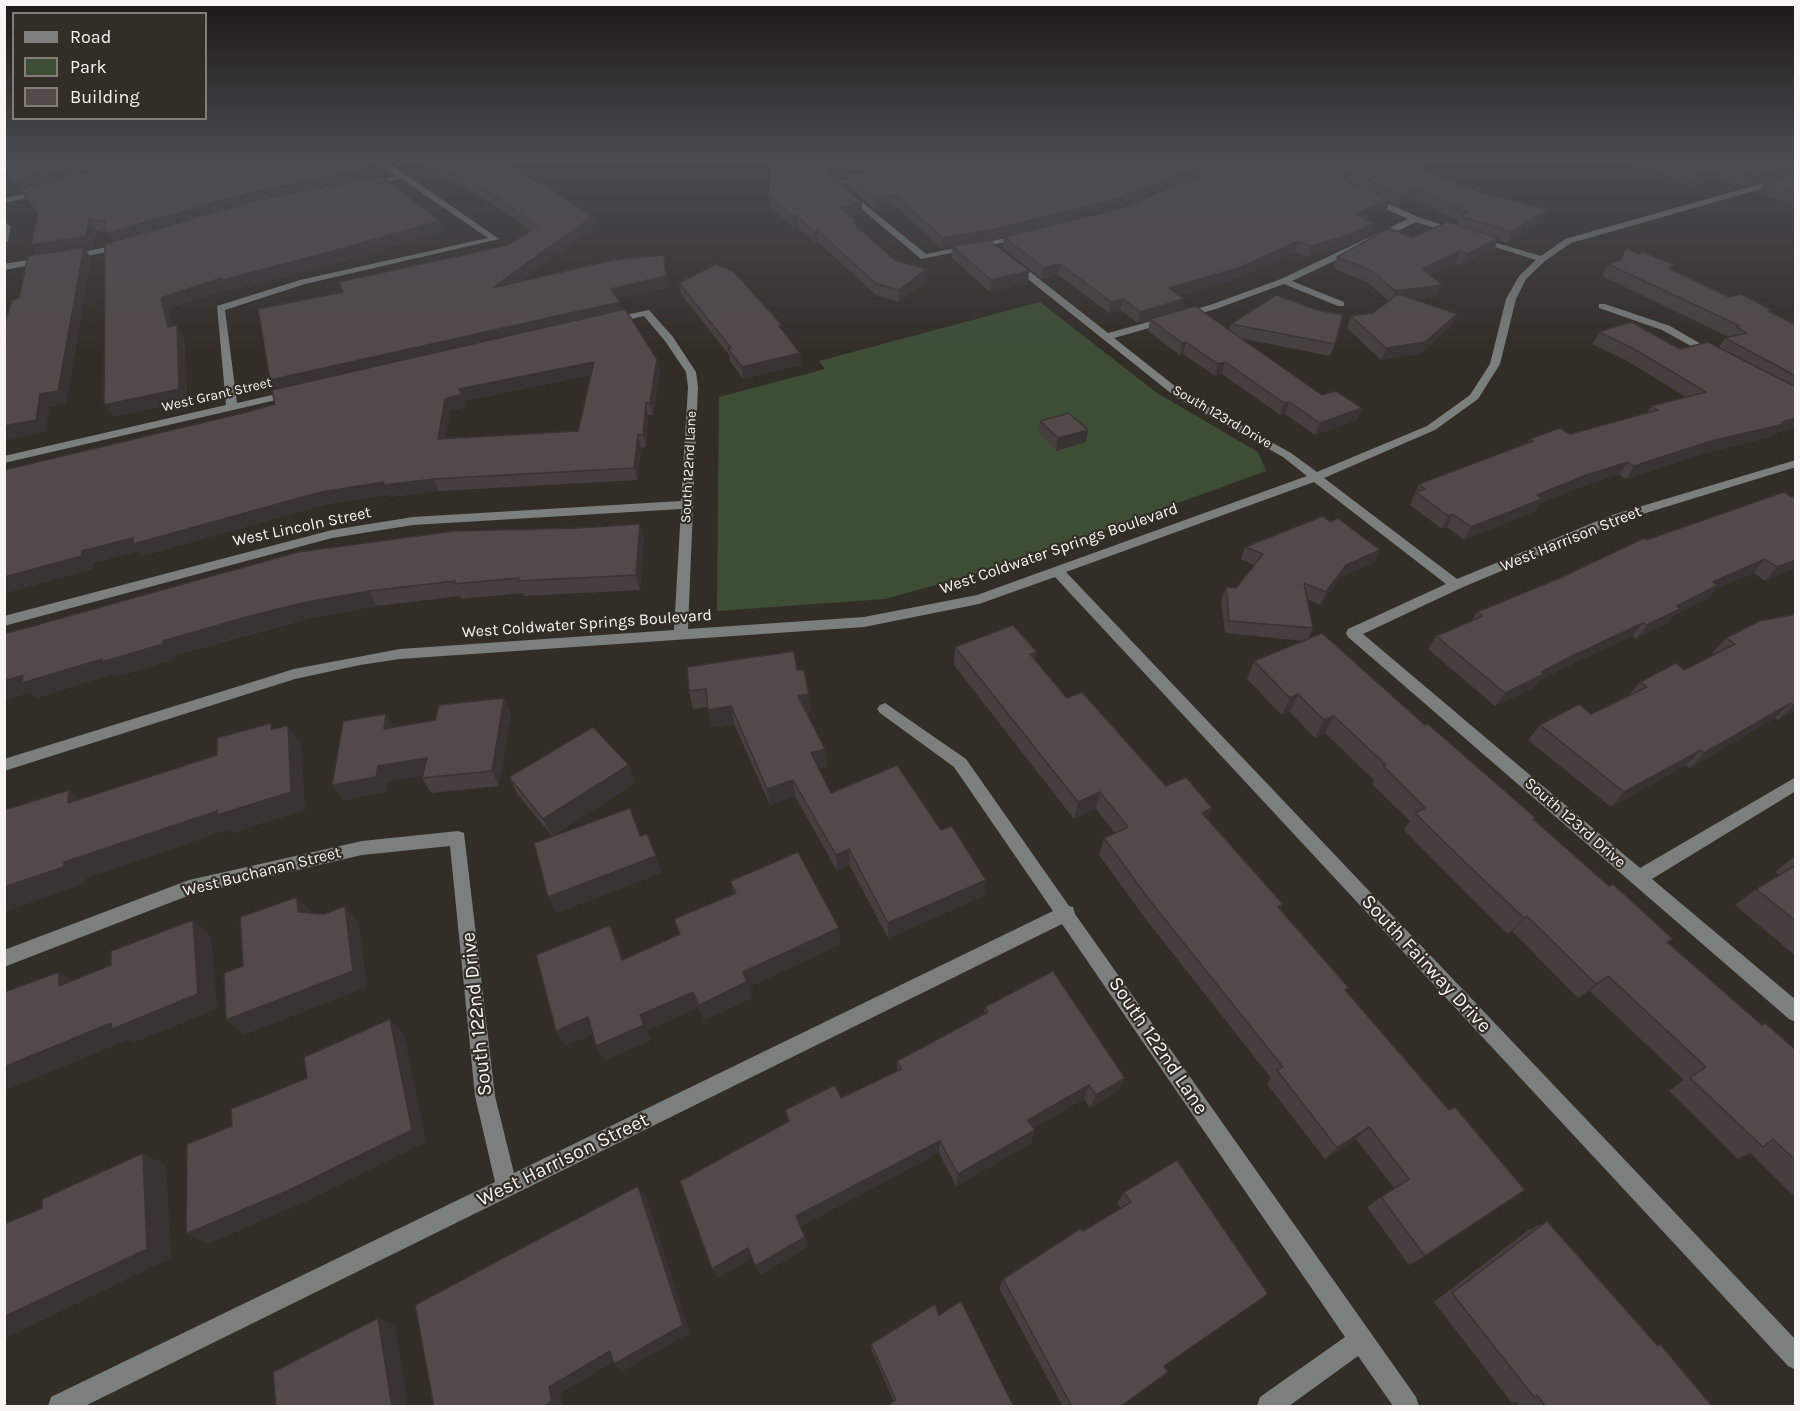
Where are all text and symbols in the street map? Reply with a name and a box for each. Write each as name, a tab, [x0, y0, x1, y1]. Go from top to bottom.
legend	[12, 12, 207, 120]
text: Road	[70, 26, 111, 48]
text: Park	[70, 56, 107, 78]
text: Building	[70, 86, 140, 108]
street label: West Grant Street	[160, 374, 274, 416]
street label: South 123rd Drive	[1169, 382, 1275, 452]
street label: South 122nd Lane	[678, 410, 700, 524]
street label: West Coldwater Springs Boulevard	[937, 499, 1181, 599]
street label: West Harrison Street	[1498, 502, 1644, 576]
street label: West Lincoln Street	[231, 503, 373, 551]
street label: West Coldwater Springs Boulevard	[461, 606, 713, 642]
street label: South 123rd Drive	[1520, 774, 1630, 872]
street label: West Buchanan Street	[181, 843, 343, 901]
street label: South Fairway Drive	[1356, 890, 1496, 1038]
street label: South 122nd Drive	[456, 931, 498, 1097]
street label: South 122nd Lane	[1103, 973, 1213, 1119]
street label: West Harrison Street	[473, 1108, 653, 1212]

